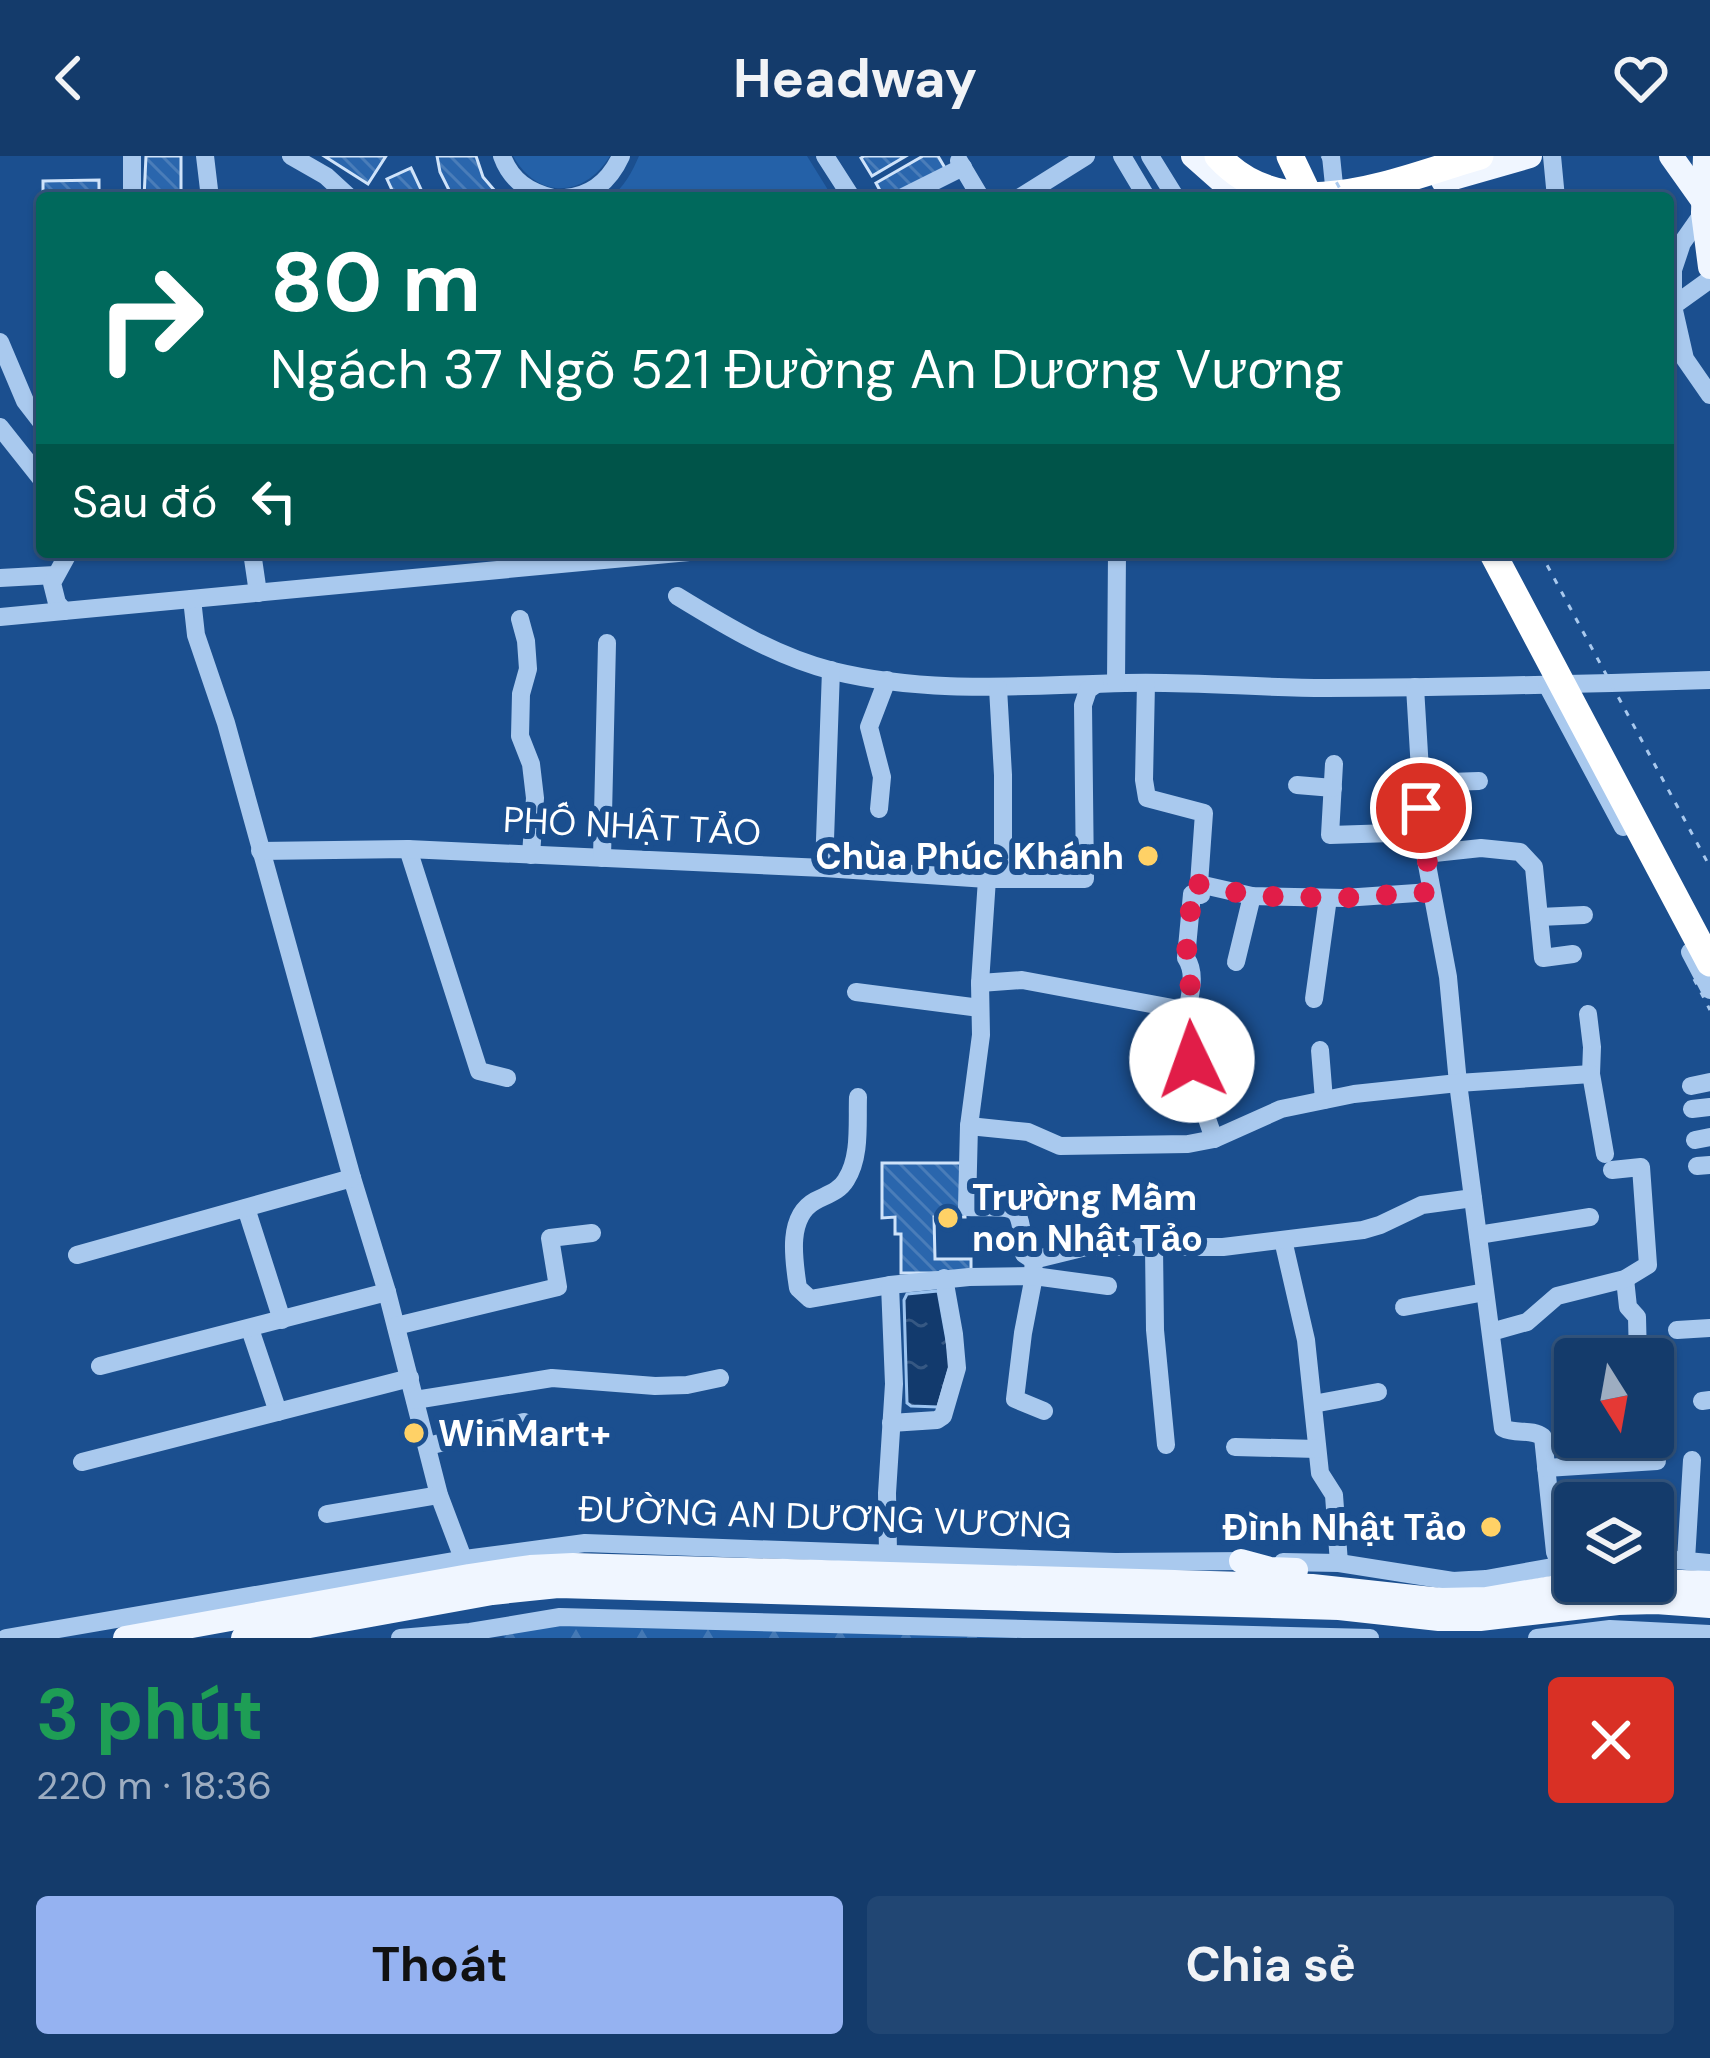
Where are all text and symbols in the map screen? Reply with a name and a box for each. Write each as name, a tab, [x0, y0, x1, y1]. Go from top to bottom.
text: Headway	[733, 43, 977, 114]
icon: back	[36, 45, 102, 111]
icon: heart	[1608, 45, 1674, 111]
text: 80 m	[270, 228, 481, 337]
icon: right	[72, 240, 228, 396]
text: Ngách 37 Ngõ 521 Đường An Dương Vương	[270, 334, 1344, 405]
icon: left	[241, 468, 307, 534]
text: Sau đó	[72, 472, 217, 531]
pin	[1370, 757, 1472, 859]
icon: arrive	[1388, 775, 1454, 841]
street label: PHỐ NHẬT TẢO	[502, 796, 762, 856]
place label: Chùa Phúc Khánh	[815, 833, 1124, 880]
marker: Chùa Phúc Khánh	[1135, 843, 1161, 869]
position arrow	[1129, 997, 1255, 1123]
place label: Trường Mầm non Nhật Tảo	[972, 1174, 1203, 1262]
marker: Trường Mầm non Nhật Tảo	[935, 1205, 961, 1231]
north arrow	[1554, 1338, 1674, 1458]
map controls	[1554, 1338, 1674, 1602]
place label: WinMart+	[438, 1410, 611, 1457]
marker: WinMart+	[401, 1420, 427, 1446]
button: layers	[1554, 1482, 1674, 1602]
street label: ĐƯỜNG AN DƯƠNG VƯƠNG	[578, 1485, 1072, 1549]
place label: Đình Nhật Tảo	[1223, 1504, 1467, 1551]
marker: Đình Nhật Tảo	[1478, 1514, 1504, 1540]
text: 3 phút	[36, 1668, 264, 1761]
button: close	[1548, 1677, 1674, 1803]
text: 220 m · 18:36	[36, 1760, 272, 1811]
button: Thoát	[36, 1896, 843, 2034]
button: Chia sẻ	[867, 1896, 1674, 2034]

